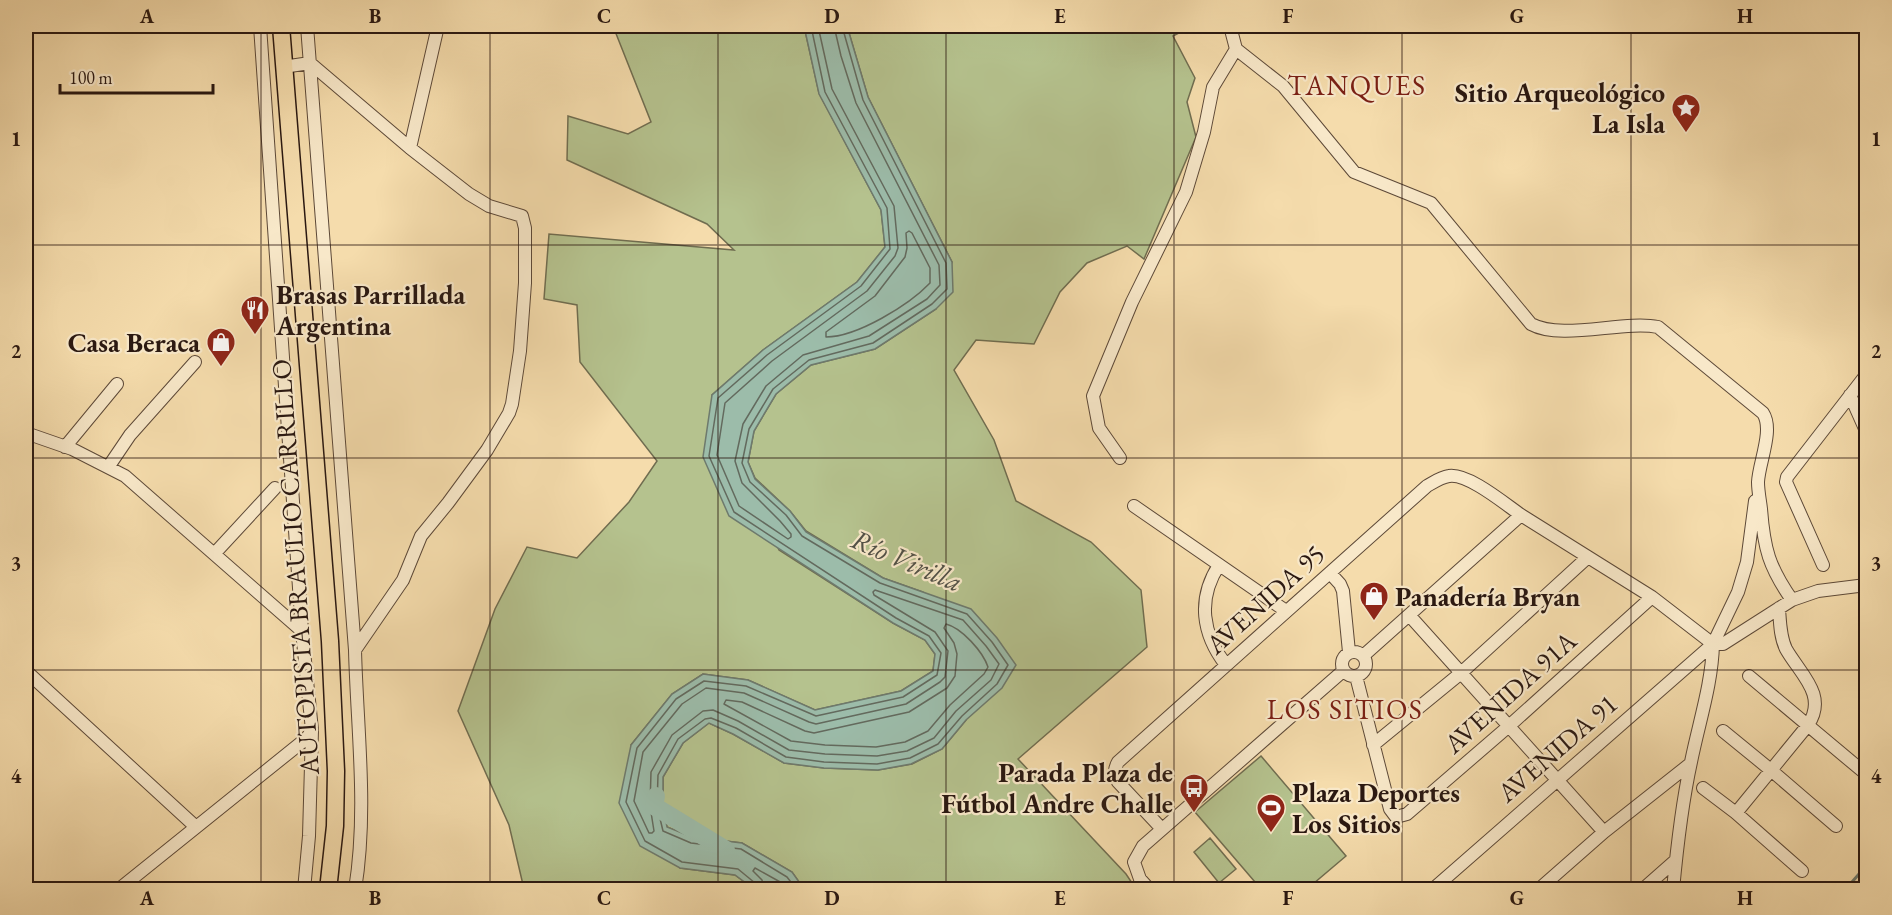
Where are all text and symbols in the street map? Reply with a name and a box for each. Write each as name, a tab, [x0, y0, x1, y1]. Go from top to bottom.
text: A	[139, 3, 155, 29]
text: B	[369, 3, 381, 29]
text: C	[597, 3, 611, 29]
text: D	[824, 3, 840, 29]
text: E	[1054, 3, 1066, 29]
text: F	[1283, 3, 1294, 29]
text: G	[1510, 3, 1524, 29]
text: H	[1737, 3, 1753, 29]
scale bar	[60, 57, 213, 95]
text: 100 m	[69, 66, 113, 89]
district label: TANQUES	[1287, 67, 1427, 103]
place label: Sitio Arqueológico La Isla	[1455, 75, 1665, 141]
place icon: Sitio Arqueológico La Isla	[1670, 92, 1702, 134]
text: 1	[11, 126, 21, 152]
text: 1	[1871, 126, 1881, 152]
place label: Brasas Parrillada Argentina	[275, 277, 466, 343]
restaurant icon: Brasas Parrillada Argentina	[239, 294, 271, 336]
place label: Casa Beraca	[68, 325, 200, 360]
shop icon: Casa Beraca	[205, 326, 237, 368]
text: 2	[11, 338, 22, 364]
text: 2	[1871, 338, 1882, 364]
street label: AUTOPISTA BRAULIO CARRILLO	[263, 358, 327, 777]
water label: Río Virilla	[846, 521, 968, 599]
street label: AVENIDA 95	[1197, 536, 1332, 662]
text: 3	[11, 550, 21, 576]
text: 3	[1871, 550, 1881, 576]
place label: Panadería Bryan	[1395, 579, 1580, 614]
shop icon: Panadería Bryan	[1358, 580, 1390, 622]
street label: AVENIDA 91A	[1437, 624, 1583, 760]
street label: AVENIDA 91	[1490, 687, 1624, 809]
district label: LOS SITIOS	[1267, 691, 1423, 727]
place label: Parada Plaza de Fútbol Andre Challe	[941, 755, 1173, 821]
text: 4	[11, 763, 22, 789]
text: 4	[1871, 763, 1882, 789]
bus stop icon: Parada Plaza de Fútbol Andre Challe	[1178, 772, 1210, 814]
place label: Plaza Deportes Los Sitios	[1292, 775, 1460, 841]
sports icon: Plaza Deportes Los Sitios	[1255, 792, 1287, 834]
text: A	[139, 885, 155, 911]
text: B	[369, 885, 381, 911]
text: C	[597, 885, 611, 911]
text: D	[824, 885, 840, 911]
text: E	[1054, 885, 1066, 911]
text: F	[1283, 885, 1294, 911]
text: G	[1510, 885, 1524, 911]
text: H	[1737, 885, 1753, 911]

